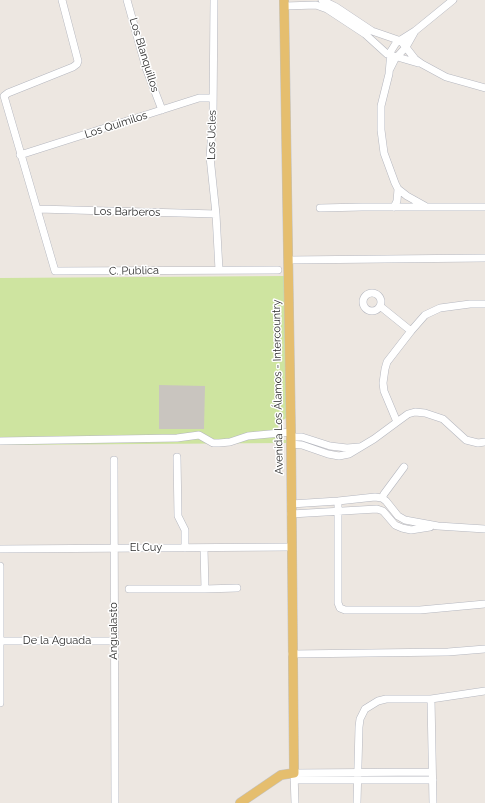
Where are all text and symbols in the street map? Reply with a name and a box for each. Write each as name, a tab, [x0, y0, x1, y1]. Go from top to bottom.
street label: Los Blanquillos	[126, 16, 162, 94]
street label: Los Quimilos	[83, 109, 149, 141]
street label: Los Ucles	[205, 110, 219, 160]
street label: Los Barberos	[93, 205, 161, 219]
street label: C. Publica	[109, 264, 159, 278]
street label: Avenida Los Álamos - Intercountry	[270, 299, 286, 475]
street label: El Cuy	[130, 541, 162, 555]
street label: Angualasto	[107, 602, 121, 660]
street label: De la Aguada	[23, 634, 91, 648]

